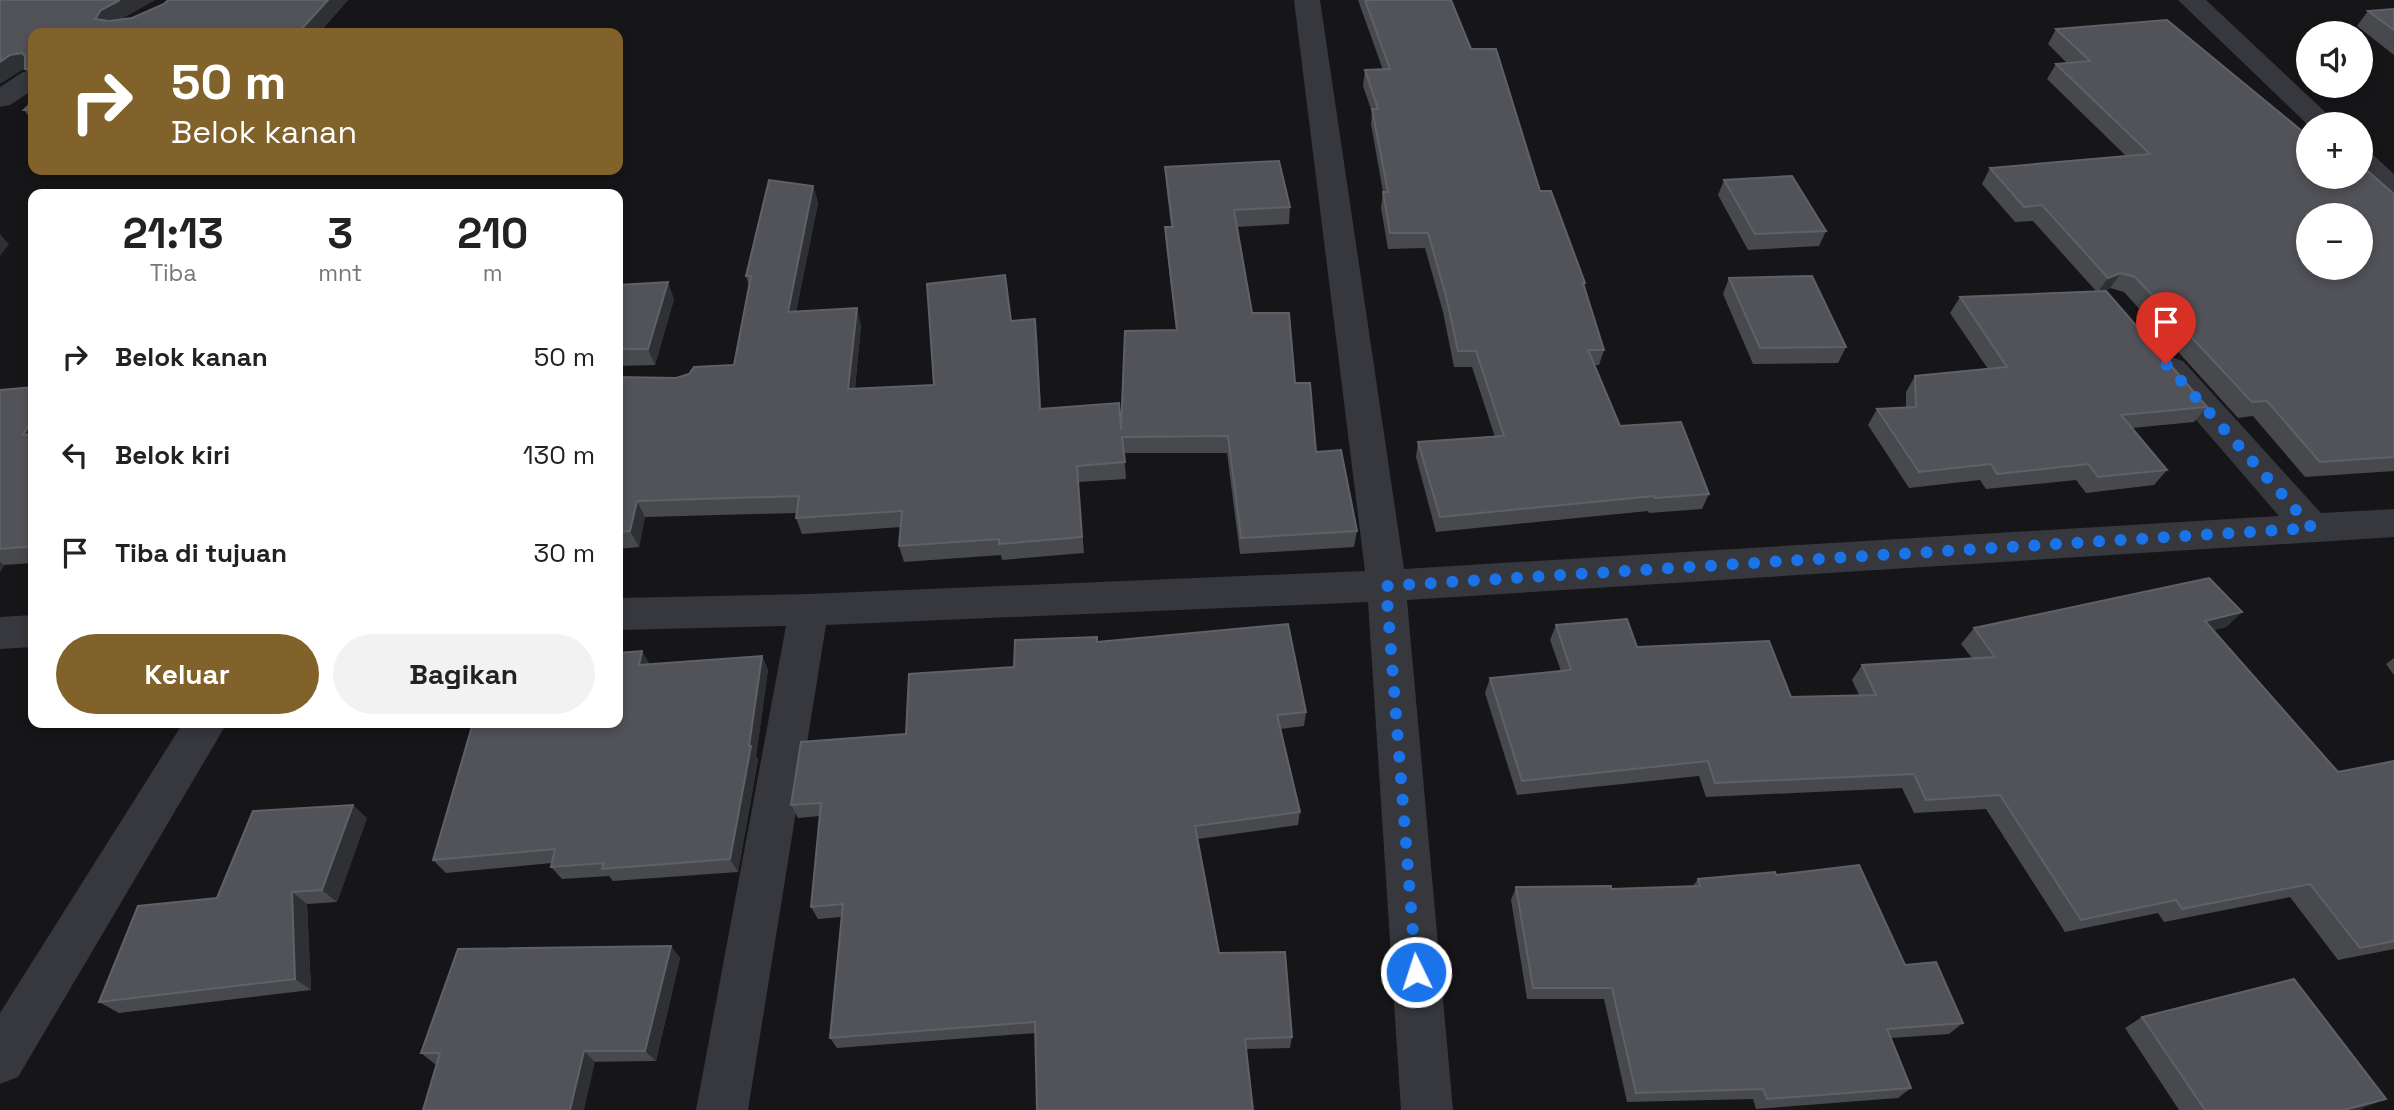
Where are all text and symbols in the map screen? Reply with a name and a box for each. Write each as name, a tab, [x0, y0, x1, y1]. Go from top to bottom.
map controls	[2296, 21, 2373, 280]
button: sound	[2296, 21, 2373, 98]
text: 50 m	[171, 51, 286, 113]
icon: right	[56, 56, 147, 147]
text: Belok kanan	[171, 112, 357, 152]
button: +	[2296, 112, 2373, 189]
button: −	[2296, 203, 2373, 280]
text: 21:13	[123, 207, 224, 260]
text: 3	[328, 207, 353, 260]
text: 210	[457, 207, 528, 260]
text: Tiba	[150, 258, 197, 288]
text: mnt	[318, 258, 362, 288]
text: m	[483, 258, 503, 288]
pin	[2136, 292, 2196, 364]
icon: arrive	[2147, 303, 2185, 341]
icon: right	[56, 338, 94, 376]
text: Belok kanan	[115, 340, 268, 374]
text: 50 m	[534, 340, 595, 374]
icon: left	[56, 436, 94, 474]
text: Belok kiri	[115, 438, 230, 472]
text: 130 m	[523, 438, 595, 472]
icon: arrive	[56, 534, 94, 572]
text: Tiba di tujuan	[115, 536, 287, 570]
text: 30 m	[534, 536, 595, 570]
button: Keluar	[56, 634, 319, 714]
button: Bagikan	[333, 634, 595, 714]
position arrow	[1379, 935, 1453, 1009]

